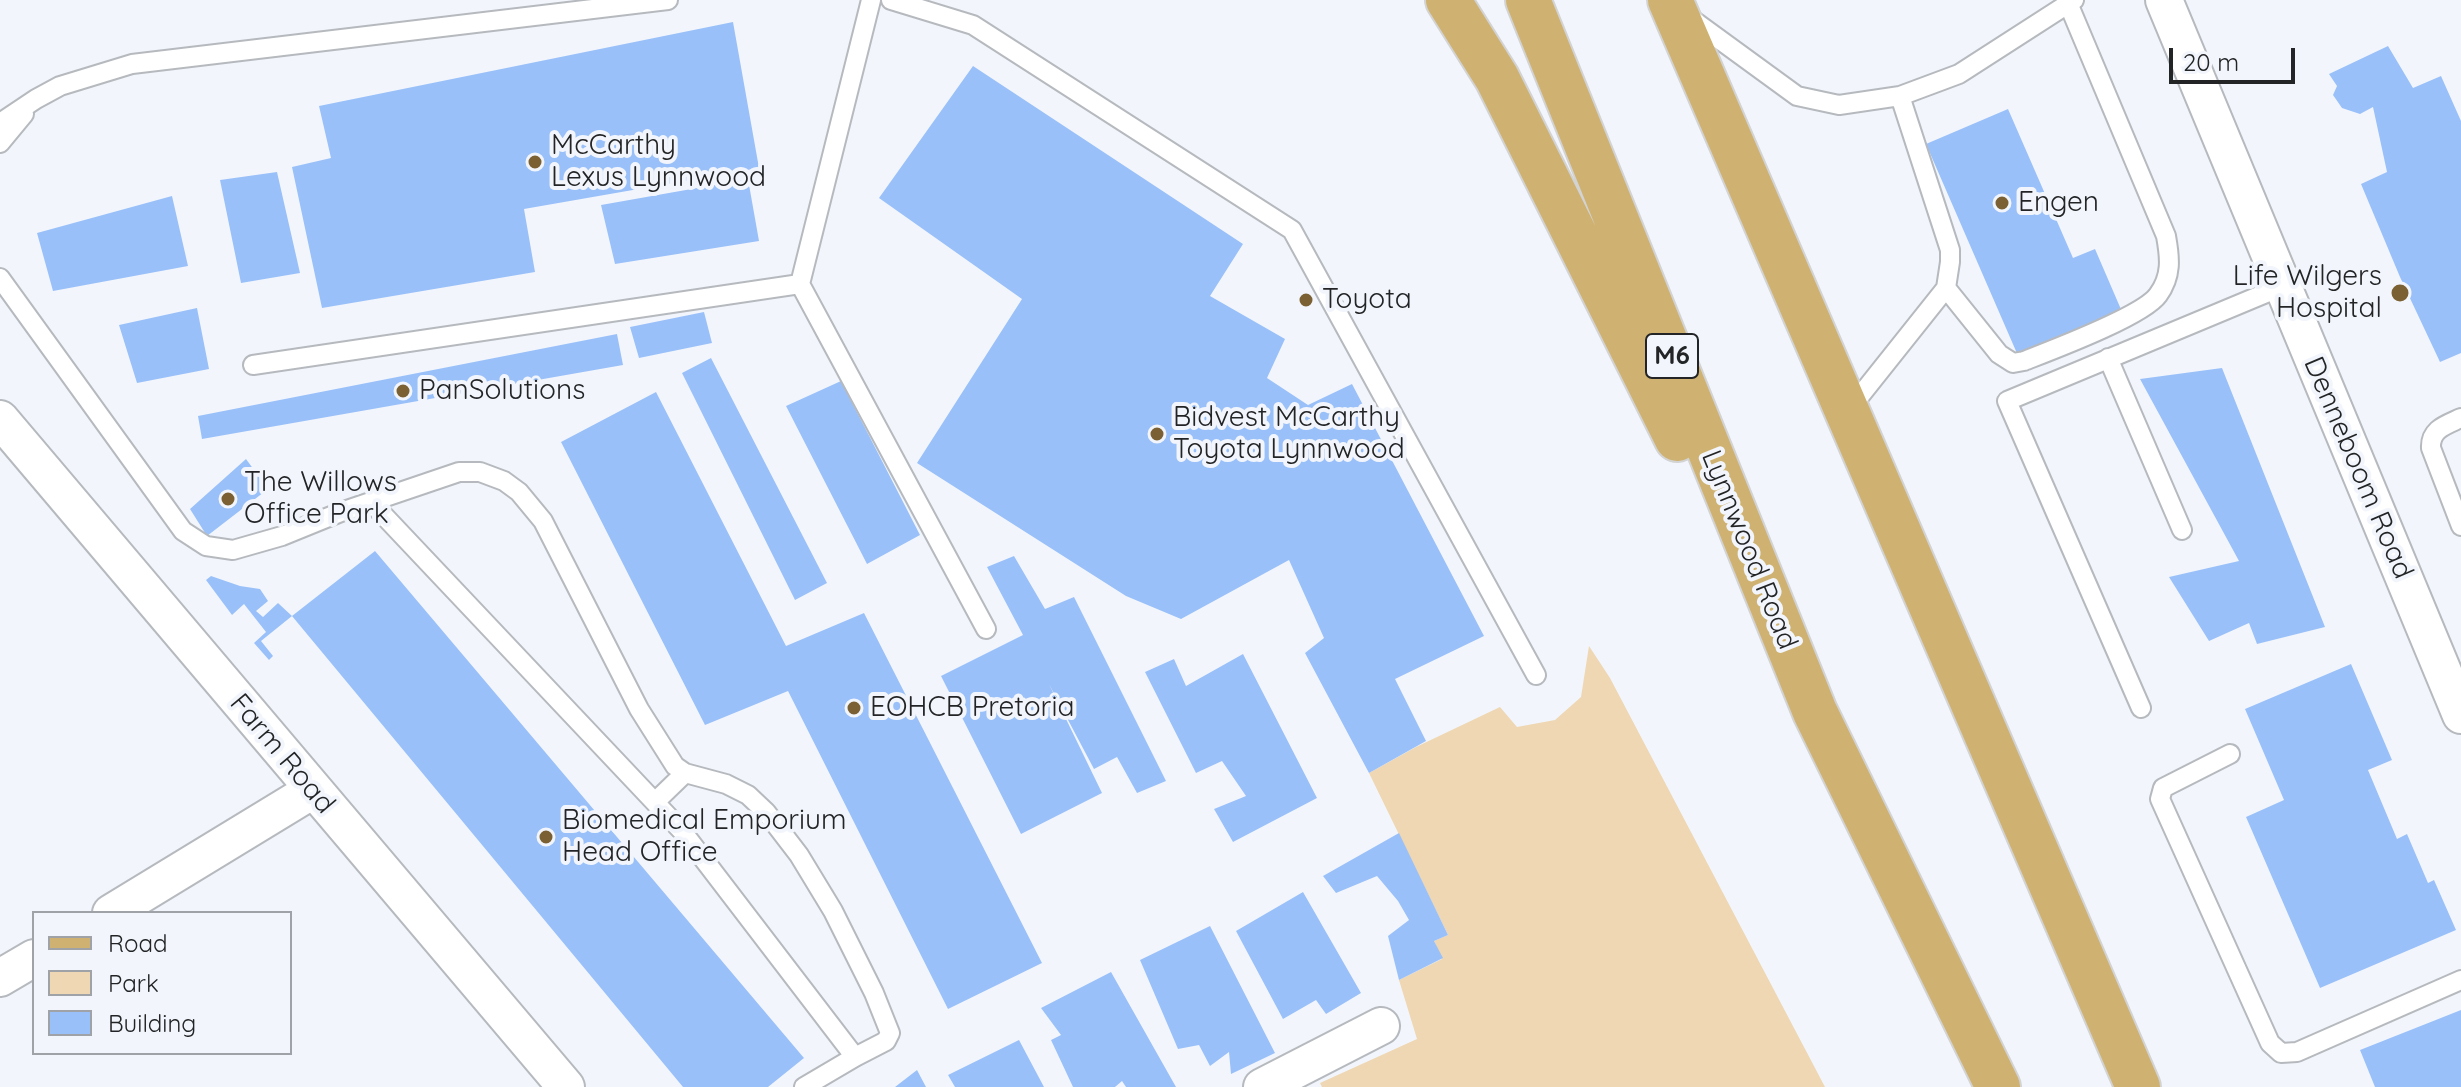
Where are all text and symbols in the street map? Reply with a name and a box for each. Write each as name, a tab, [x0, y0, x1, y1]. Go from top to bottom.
scale bar	[2173, 32, 2299, 82]
text: 20 m	[2183, 47, 2239, 77]
place label: McCarthy Lexus Lynnwood	[551, 129, 766, 195]
marker: McCarthy Lexus Lynnwood	[526, 153, 544, 171]
place label: Engen	[2018, 186, 2099, 220]
marker: Engen	[1993, 194, 2011, 212]
place label: Life Wilgers Hospital	[2233, 260, 2382, 326]
marker: Life Wilgers Hospital	[2389, 282, 2411, 304]
place label: Toyota	[1322, 283, 1412, 317]
marker: Toyota	[1297, 291, 1315, 309]
road number: M6	[1646, 334, 1698, 378]
street label: Denneboom Road	[2296, 352, 2420, 584]
place label: PanSolutions	[419, 374, 585, 408]
marker: PanSolutions	[394, 382, 412, 400]
place label: Bidvest McCarthy Toyota Lynnwood	[1173, 401, 1405, 467]
marker: Bidvest McCarthy Toyota Lynnwood	[1148, 425, 1166, 443]
street label: Lynnwood Road	[1694, 446, 1804, 654]
place label: The Willows Office Park	[244, 466, 397, 532]
marker: The Willows Office Park	[219, 490, 237, 508]
street label: Farm Road	[222, 687, 342, 821]
place label: EOHCB Pretoria	[870, 691, 1074, 725]
marker: EOHCB Pretoria	[845, 699, 863, 717]
place label: Biomedical Emporium Head Office	[562, 804, 847, 870]
marker: Biomedical Emporium Head Office	[537, 828, 555, 846]
legend	[32, 911, 292, 1055]
text: Road	[108, 928, 168, 958]
text: Park	[108, 968, 159, 998]
text: Building	[108, 1008, 196, 1038]

